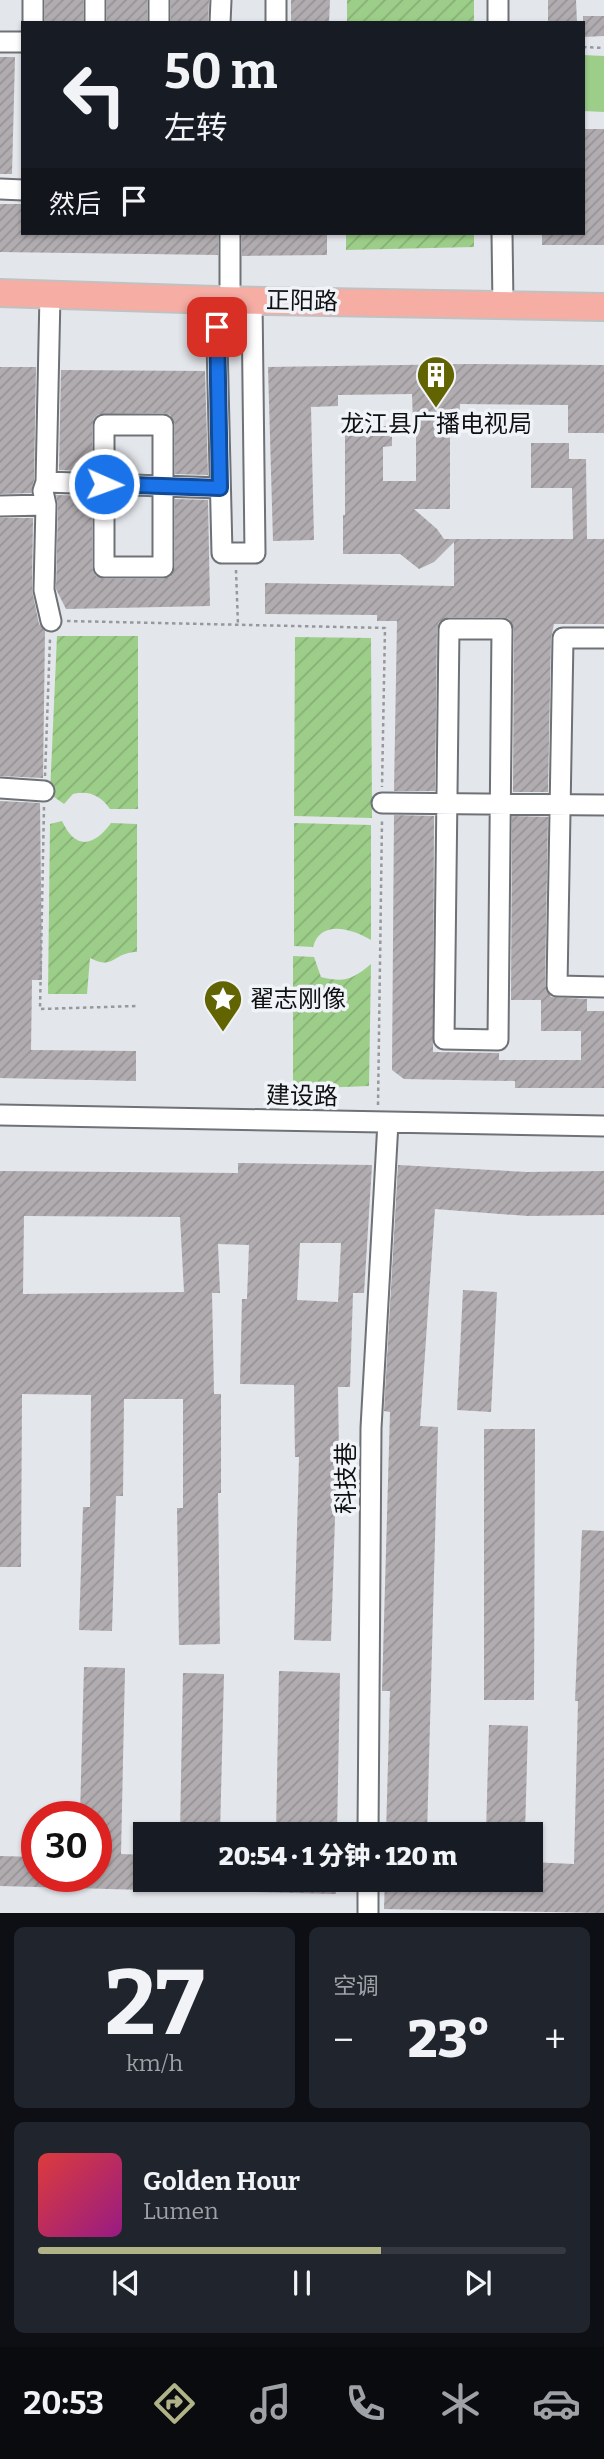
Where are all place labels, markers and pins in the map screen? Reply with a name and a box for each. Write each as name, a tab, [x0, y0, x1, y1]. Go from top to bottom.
pin	[187, 297, 247, 357]
building icon: 龙江县广播电视局	[415, 354, 457, 409]
place label: 龙江县广播电视局	[340, 410, 532, 438]
place icon: 翟志刚像	[202, 978, 244, 1033]
place label: 翟志刚像	[250, 985, 346, 1013]

